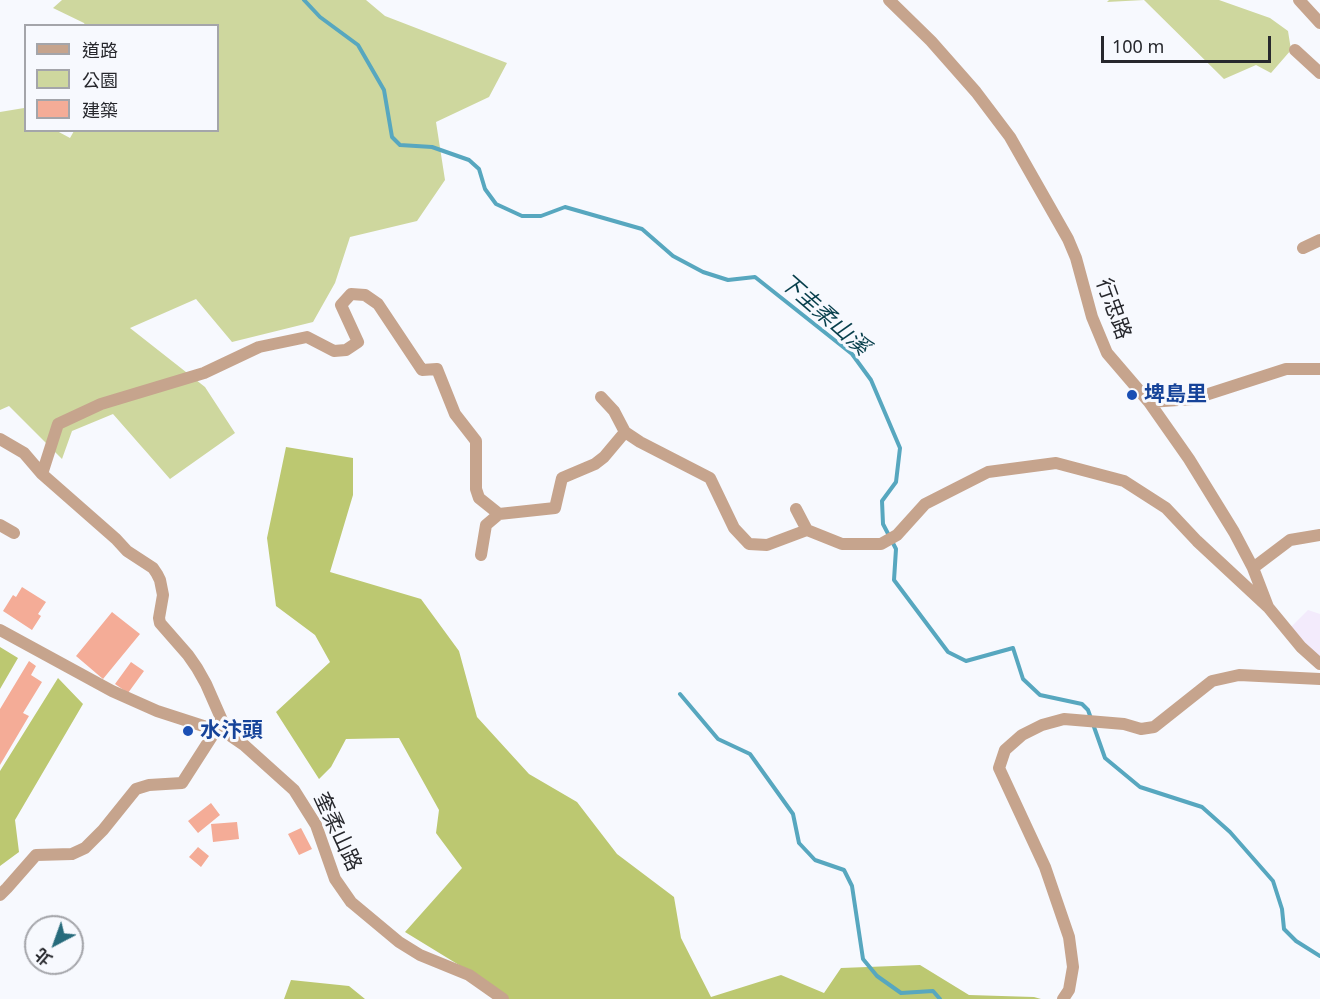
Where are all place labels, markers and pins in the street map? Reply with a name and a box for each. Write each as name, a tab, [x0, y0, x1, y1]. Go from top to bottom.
place label: 埤島里	[1144, 382, 1207, 408]
marker: 埤島里	[1125, 388, 1139, 402]
place label: 水汴頭	[200, 718, 263, 744]
marker: 水汴頭	[181, 724, 195, 738]

